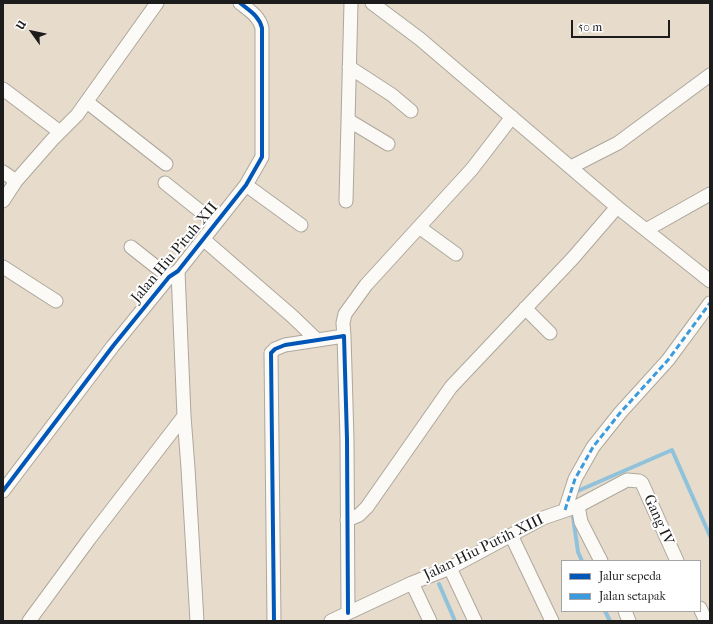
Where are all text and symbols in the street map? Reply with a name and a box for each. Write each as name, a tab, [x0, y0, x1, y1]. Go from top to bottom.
north arrow	[12, 12, 52, 52]
scale bar	[573, 12, 672, 38]
text: U	[14, 18, 29, 32]
text: 50 m	[578, 20, 602, 34]
street label: Jalan Hiu Pituh XII	[128, 199, 222, 307]
street label: Gang IV	[639, 492, 677, 548]
street label: Jalan Hiu Putih XIII	[421, 511, 547, 585]
legend	[561, 560, 701, 612]
text: Jalur sepeda	[599, 569, 661, 583]
text: Jalan setapak	[599, 589, 666, 603]

